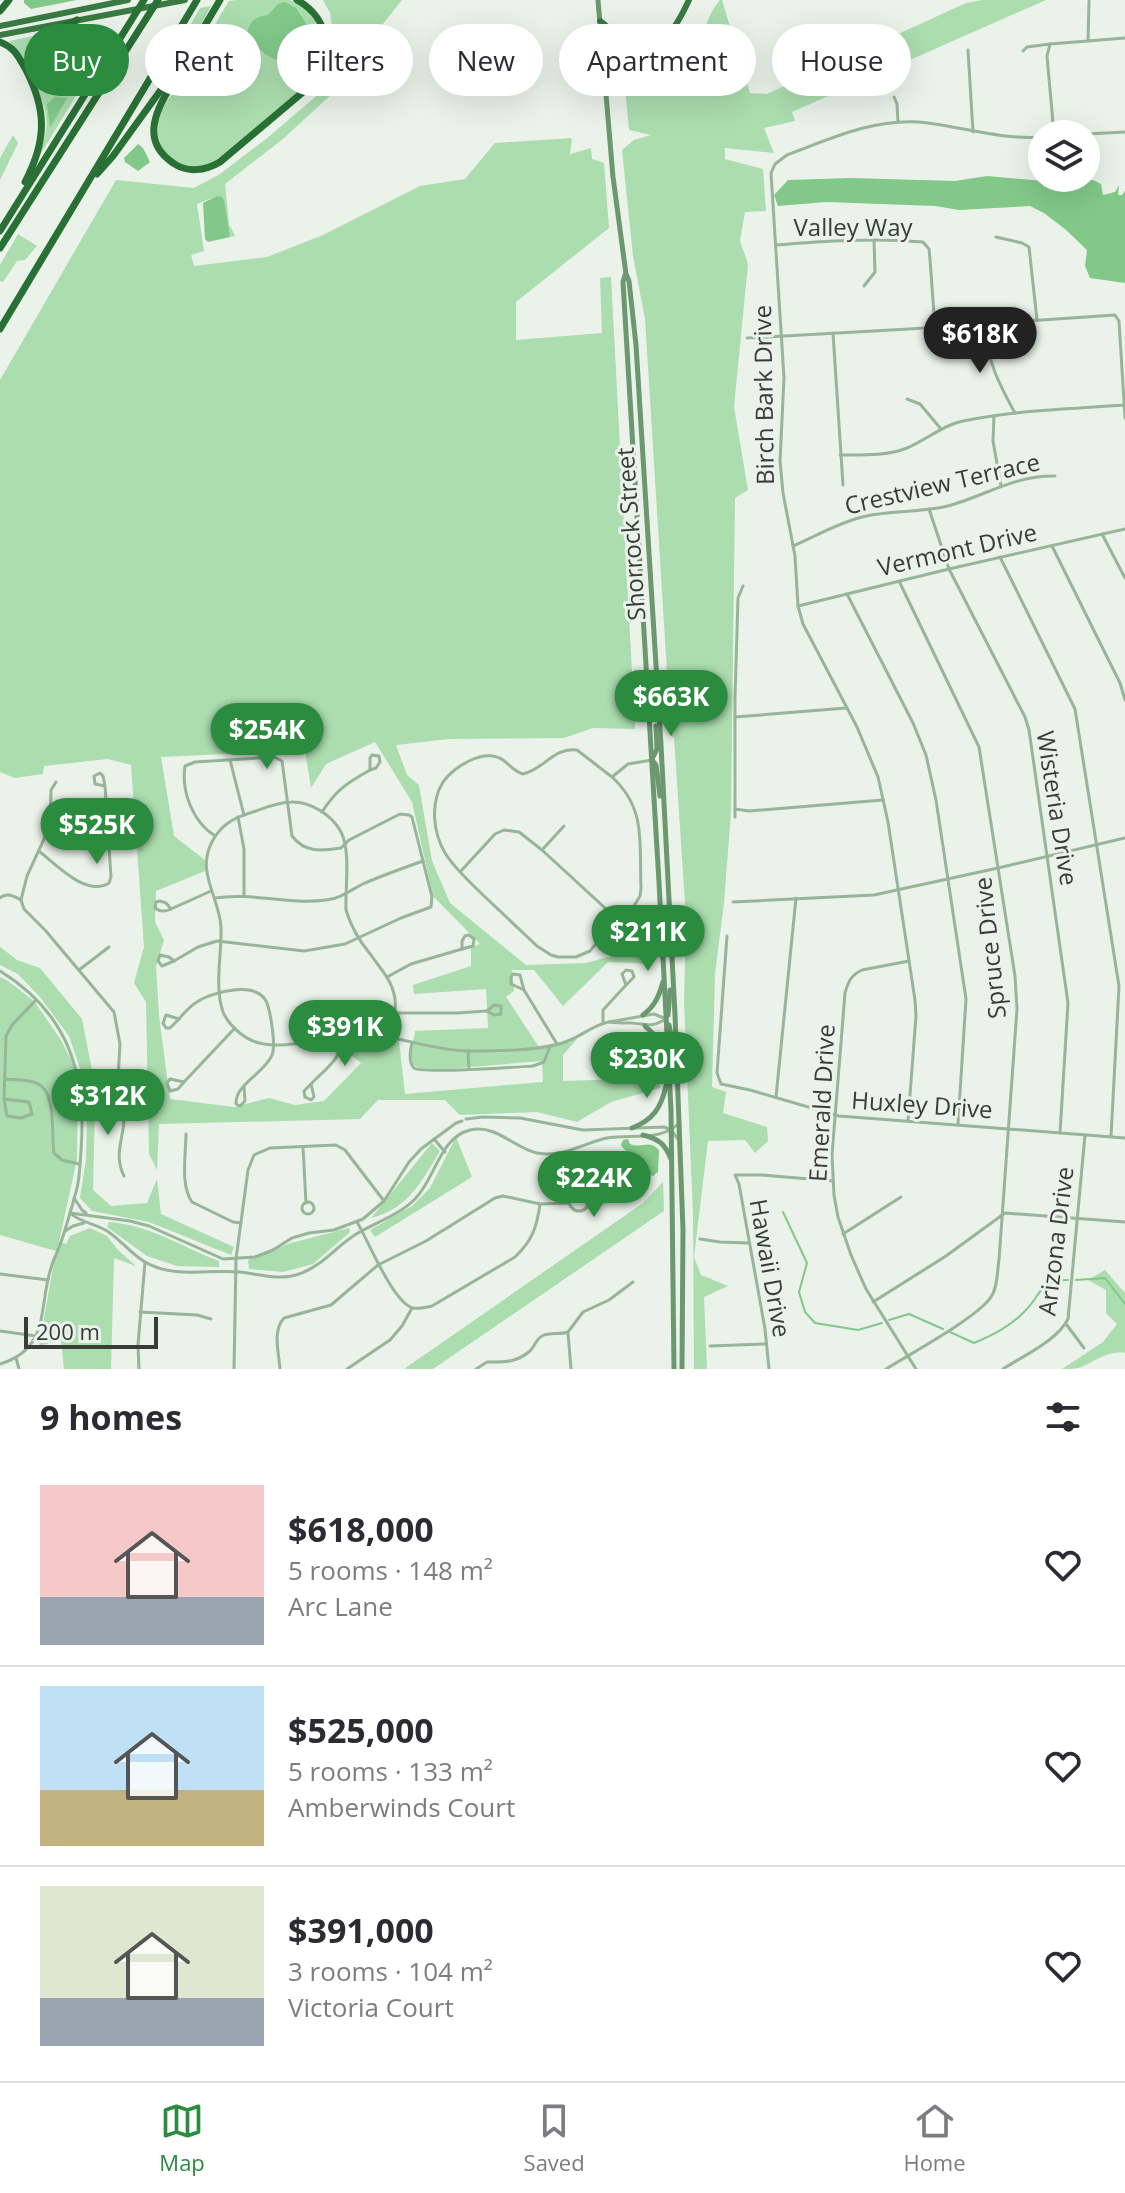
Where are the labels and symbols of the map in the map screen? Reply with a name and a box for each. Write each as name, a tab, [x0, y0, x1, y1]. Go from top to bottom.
street label: Valley Way	[793, 210, 913, 243]
street label: Birch Bark Drive	[745, 305, 781, 485]
pin: $618K	[924, 307, 1036, 375]
street label: Crestview Terrace	[841, 444, 1043, 522]
street label: Shorrock Street	[607, 446, 653, 622]
street label: Vermont Drive	[874, 515, 1040, 583]
pin: $663K	[615, 670, 727, 738]
pin: $254K	[211, 703, 323, 771]
street label: Wisteria Drive	[1030, 728, 1086, 888]
pin: $525K	[41, 798, 153, 866]
street label: Spruce Drive	[965, 876, 1013, 1020]
pin: $211K	[592, 905, 704, 973]
pin: $391K	[289, 1000, 401, 1068]
street label: Emerald Drive	[800, 1023, 842, 1183]
pin: $230K	[591, 1032, 703, 1100]
pin: $312K	[52, 1069, 164, 1137]
street label: Huxley Drive	[850, 1083, 994, 1125]
pin: $224K	[538, 1151, 650, 1219]
street label: Arizona Drive	[1029, 1165, 1081, 1317]
street label: Hawaii Drive	[743, 1196, 799, 1340]
scale bar	[24, 1313, 158, 1349]

